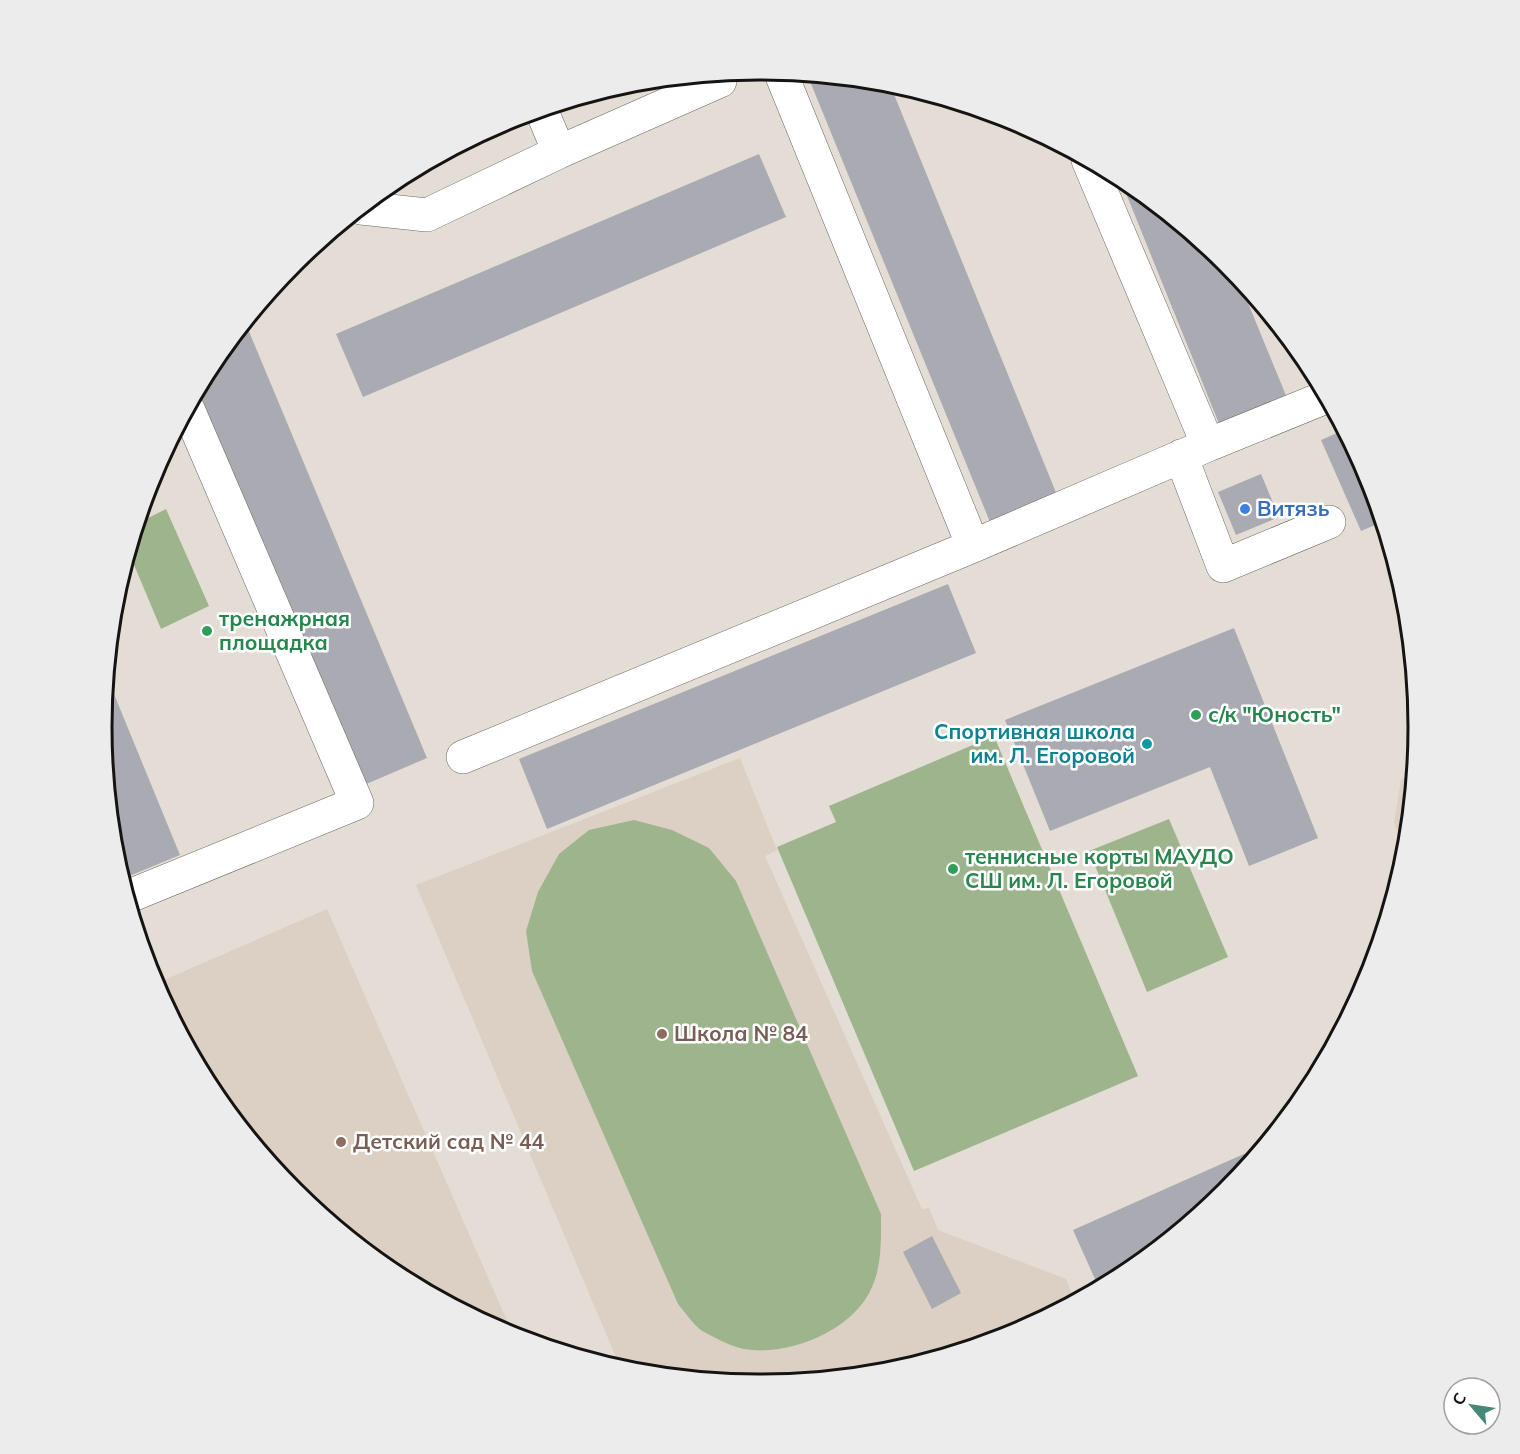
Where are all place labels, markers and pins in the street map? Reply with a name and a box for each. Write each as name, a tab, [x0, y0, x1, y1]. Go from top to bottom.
place label: Витязь	[1257, 495, 1330, 521]
marker: Витязь	[1238, 502, 1252, 516]
place label: тренажрная площадка	[219, 605, 350, 655]
marker: тренажрная площадка	[200, 624, 214, 638]
place label: с/к "Юность"	[1208, 701, 1341, 727]
marker: с/к "Юность"	[1189, 708, 1203, 722]
place label: Спортивная школа им. Л. Егоровой	[934, 718, 1135, 768]
marker: Спортивная школа им. Л. Егоровой	[1140, 737, 1154, 751]
place label: теннисные корты МАУДО СШ им. Л. Егоровой	[965, 843, 1234, 893]
marker: теннисные корты МАУДО СШ им. Л. Егоровой	[946, 862, 960, 876]
place label: Школа № 84	[674, 1020, 808, 1046]
marker: Школа № 84	[655, 1027, 669, 1041]
place label: Детский сад № 44	[353, 1128, 545, 1154]
marker: Детский сад № 44	[334, 1135, 348, 1149]

